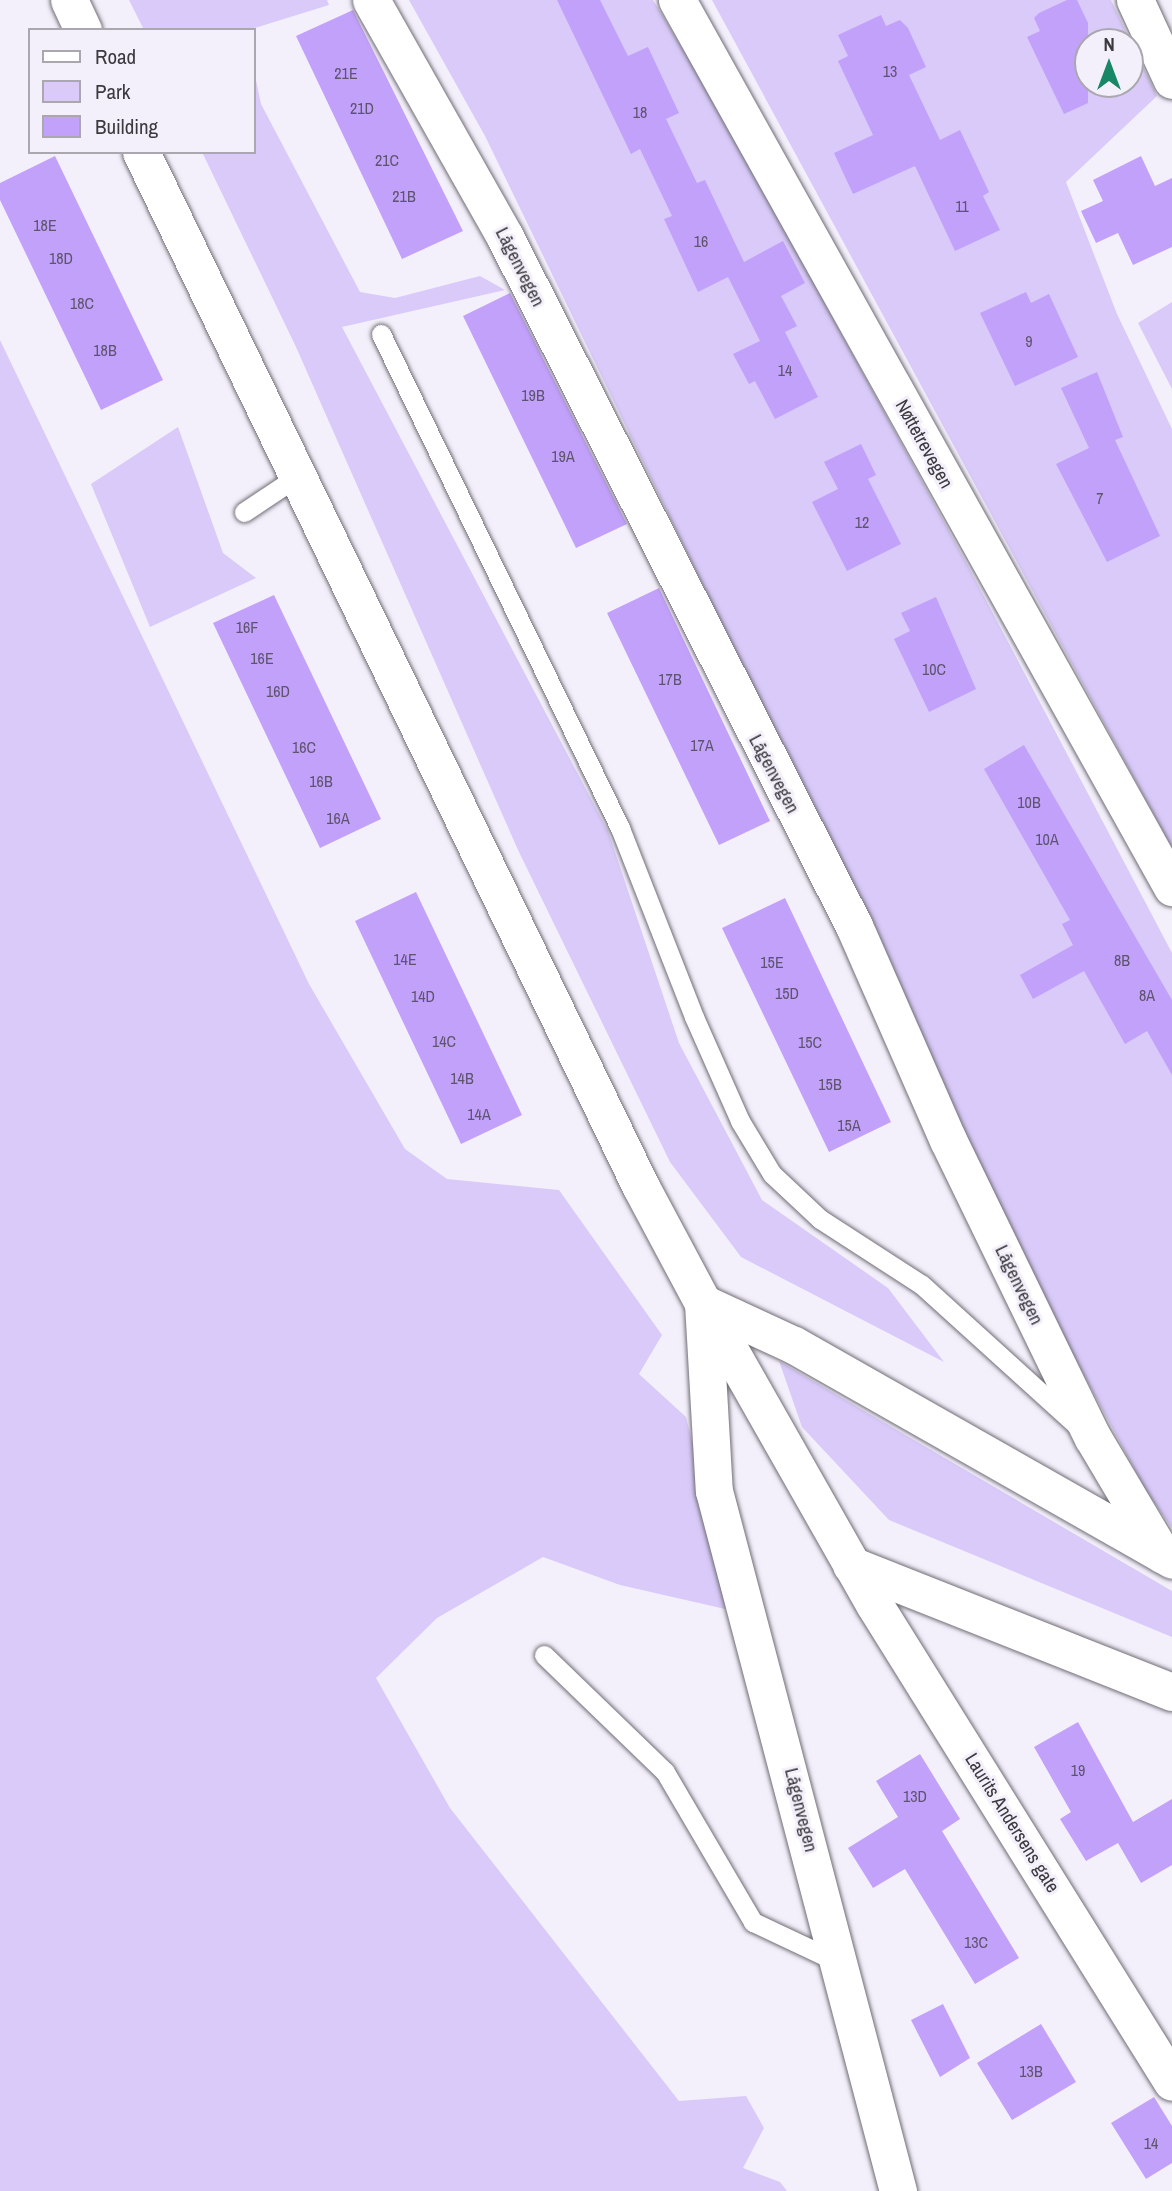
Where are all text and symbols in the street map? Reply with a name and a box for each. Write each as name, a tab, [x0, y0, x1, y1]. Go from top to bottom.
legend	[28, 28, 256, 154]
north arrow	[1074, 28, 1144, 98]
text: N	[1103, 31, 1115, 57]
text: Road	[95, 42, 136, 71]
house number: 13	[883, 61, 897, 81]
house number: 21E	[334, 63, 358, 83]
text: Park	[95, 77, 130, 106]
house number: 21D	[350, 98, 374, 118]
house number: 18	[633, 102, 647, 122]
text: Building	[95, 112, 158, 141]
house number: 21C	[375, 150, 399, 170]
house number: 21B	[392, 186, 416, 206]
house number: 11	[955, 196, 969, 216]
house number: 18E	[33, 215, 57, 235]
street label: Lågenvegen	[490, 224, 550, 310]
house number: 16	[694, 231, 708, 251]
house number: 18D	[49, 248, 73, 268]
house number: 18C	[70, 293, 94, 313]
house number: 9	[1025, 331, 1033, 351]
house number: 18B	[93, 340, 117, 360]
house number: 14	[778, 360, 792, 380]
house number: 19B	[521, 385, 545, 405]
street label: Nøttetrevegen	[890, 396, 958, 492]
house number: 19A	[551, 446, 575, 466]
house number: 7	[1096, 488, 1104, 508]
house number: 12	[855, 512, 869, 532]
house number: 16F	[236, 617, 258, 637]
house number: 16E	[250, 648, 274, 668]
house number: 10C	[922, 659, 946, 679]
house number: 17B	[658, 669, 682, 689]
house number: 16D	[266, 681, 290, 701]
street label: Lågenvegen	[744, 731, 804, 817]
house number: 17A	[690, 735, 714, 755]
house number: 16C	[292, 737, 316, 757]
house number: 16B	[309, 771, 333, 791]
house number: 10B	[1017, 792, 1041, 812]
house number: 16A	[326, 808, 350, 828]
house number: 10A	[1035, 829, 1059, 849]
house number: 14E	[393, 949, 417, 969]
house number: 8B	[1114, 950, 1130, 970]
house number: 15E	[760, 952, 784, 972]
house number: 15D	[775, 983, 799, 1003]
house number: 8A	[1139, 985, 1155, 1005]
house number: 14D	[411, 986, 435, 1006]
house number: 14C	[432, 1031, 456, 1051]
house number: 15C	[798, 1032, 822, 1052]
house number: 14B	[450, 1068, 474, 1088]
house number: 15B	[818, 1074, 842, 1094]
house number: 14A	[467, 1104, 491, 1124]
house number: 15A	[837, 1115, 861, 1135]
street label: Lågenvegen	[990, 1241, 1048, 1329]
street label: Laurits Andersens gate	[960, 1749, 1064, 1897]
house number: 19	[1071, 1760, 1085, 1780]
street label: Lågenvegen	[780, 1766, 822, 1854]
house number: 13D	[903, 1786, 927, 1806]
house number: 13C	[964, 1932, 988, 1952]
house number: 13B	[1019, 2061, 1043, 2081]
house number: 14	[1144, 2133, 1158, 2153]

